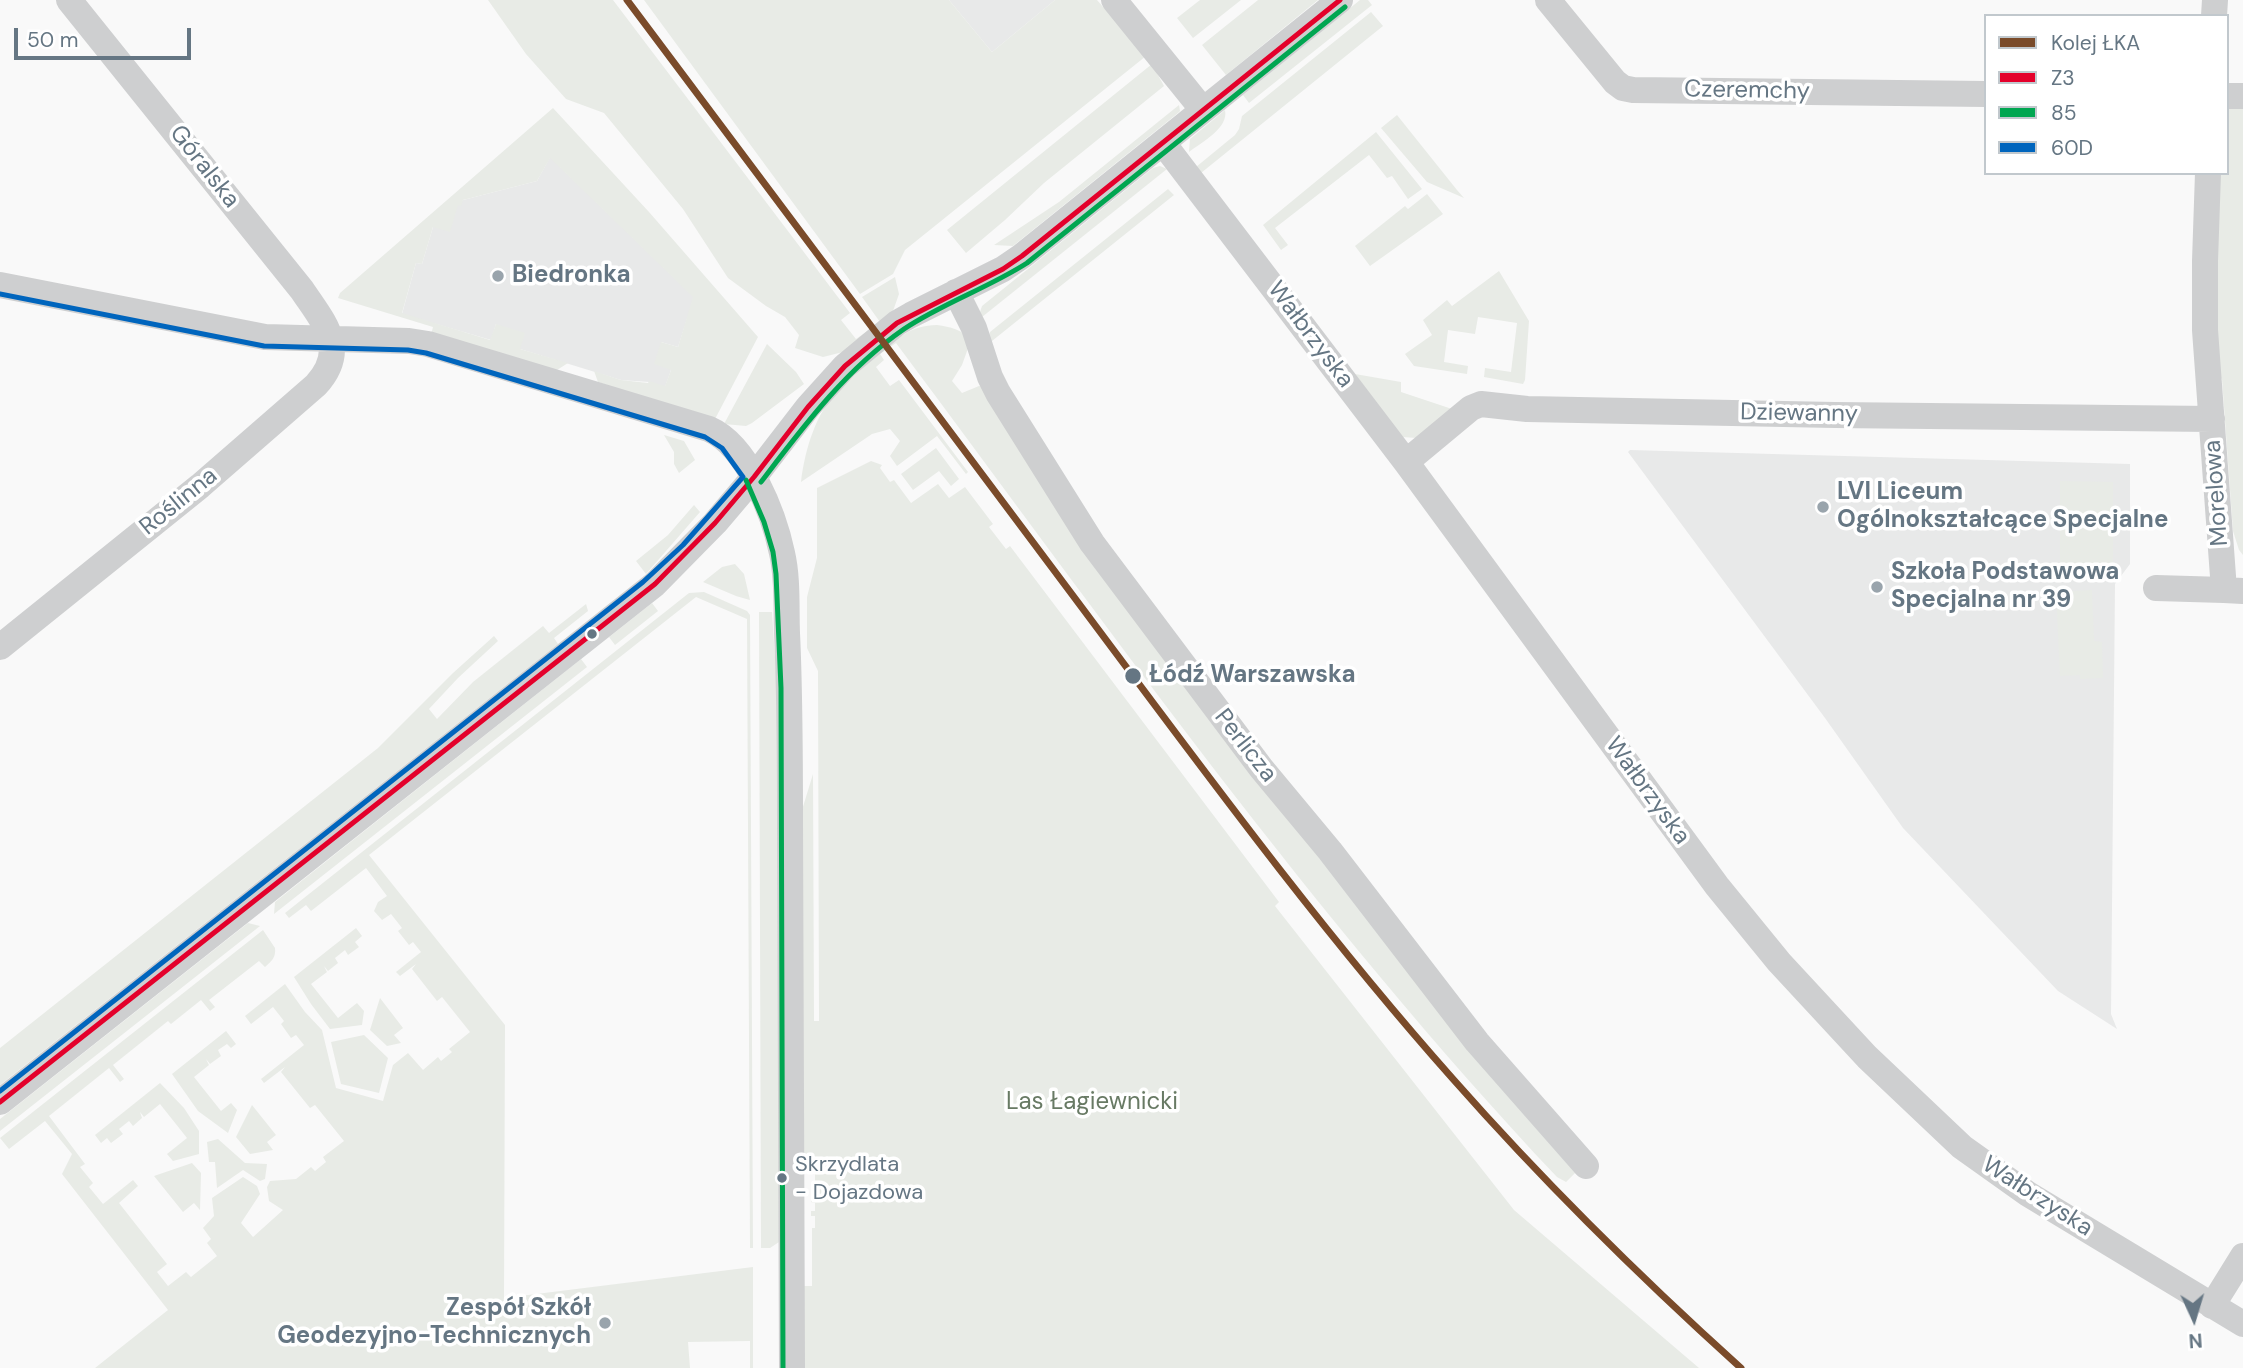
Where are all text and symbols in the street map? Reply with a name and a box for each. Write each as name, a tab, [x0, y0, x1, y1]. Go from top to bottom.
scale bar	[18, 14, 194, 58]
legend	[1984, 14, 2229, 175]
text: 50 m	[27, 26, 78, 54]
text: Kolej ŁKA	[2051, 29, 2140, 57]
text: Z3	[2051, 64, 2075, 92]
street label: Czeremchy	[1684, 76, 1810, 106]
text: 85	[2051, 99, 2077, 127]
street label: Góralska	[163, 120, 245, 214]
text: 60D	[2051, 134, 2093, 162]
place label: Biedronka	[512, 262, 631, 290]
marker: Biedronka	[490, 268, 506, 284]
street label: Wałbrzyska	[1261, 276, 1359, 394]
street label: Dziewanny	[1740, 399, 1858, 429]
street label: Morelowa	[2199, 439, 2235, 547]
street label: Roślinna	[134, 462, 224, 542]
place label: LVI Liceum Ogólnokształcące Specjalne	[1837, 479, 2168, 535]
marker: LVI Liceum Ogólnokształcące Specjalne	[1815, 499, 1831, 515]
place label: Szkoła Podstawowa Specjalna nr 39	[1891, 559, 2119, 615]
marker: Szkoła Podstawowa Specjalna nr 39	[1869, 579, 1885, 595]
unlabelled marker	[585, 627, 599, 641]
place label: Łódź Warszawska	[1149, 662, 1356, 690]
marker: Łódź Warszawska	[1123, 666, 1143, 686]
street label: Perlicza	[1208, 704, 1282, 788]
street label: Wałbrzyska	[1598, 732, 1696, 850]
park label: Las Łagiewnicki	[1006, 1089, 1178, 1117]
street label: Wałbrzyska	[1976, 1151, 2098, 1243]
place label: Skrzydlata - Dojazdowa	[795, 1152, 923, 1204]
marker: Skrzydlata - Dojazdowa	[775, 1171, 789, 1185]
north arrow	[2159, 1284, 2229, 1354]
place label: Zespół Szkół Geodezyjno-Technicznych	[277, 1295, 591, 1351]
marker: Zespół Szkół Geodezyjno-Technicznych	[597, 1315, 613, 1331]
text: N	[2188, 1327, 2203, 1353]

